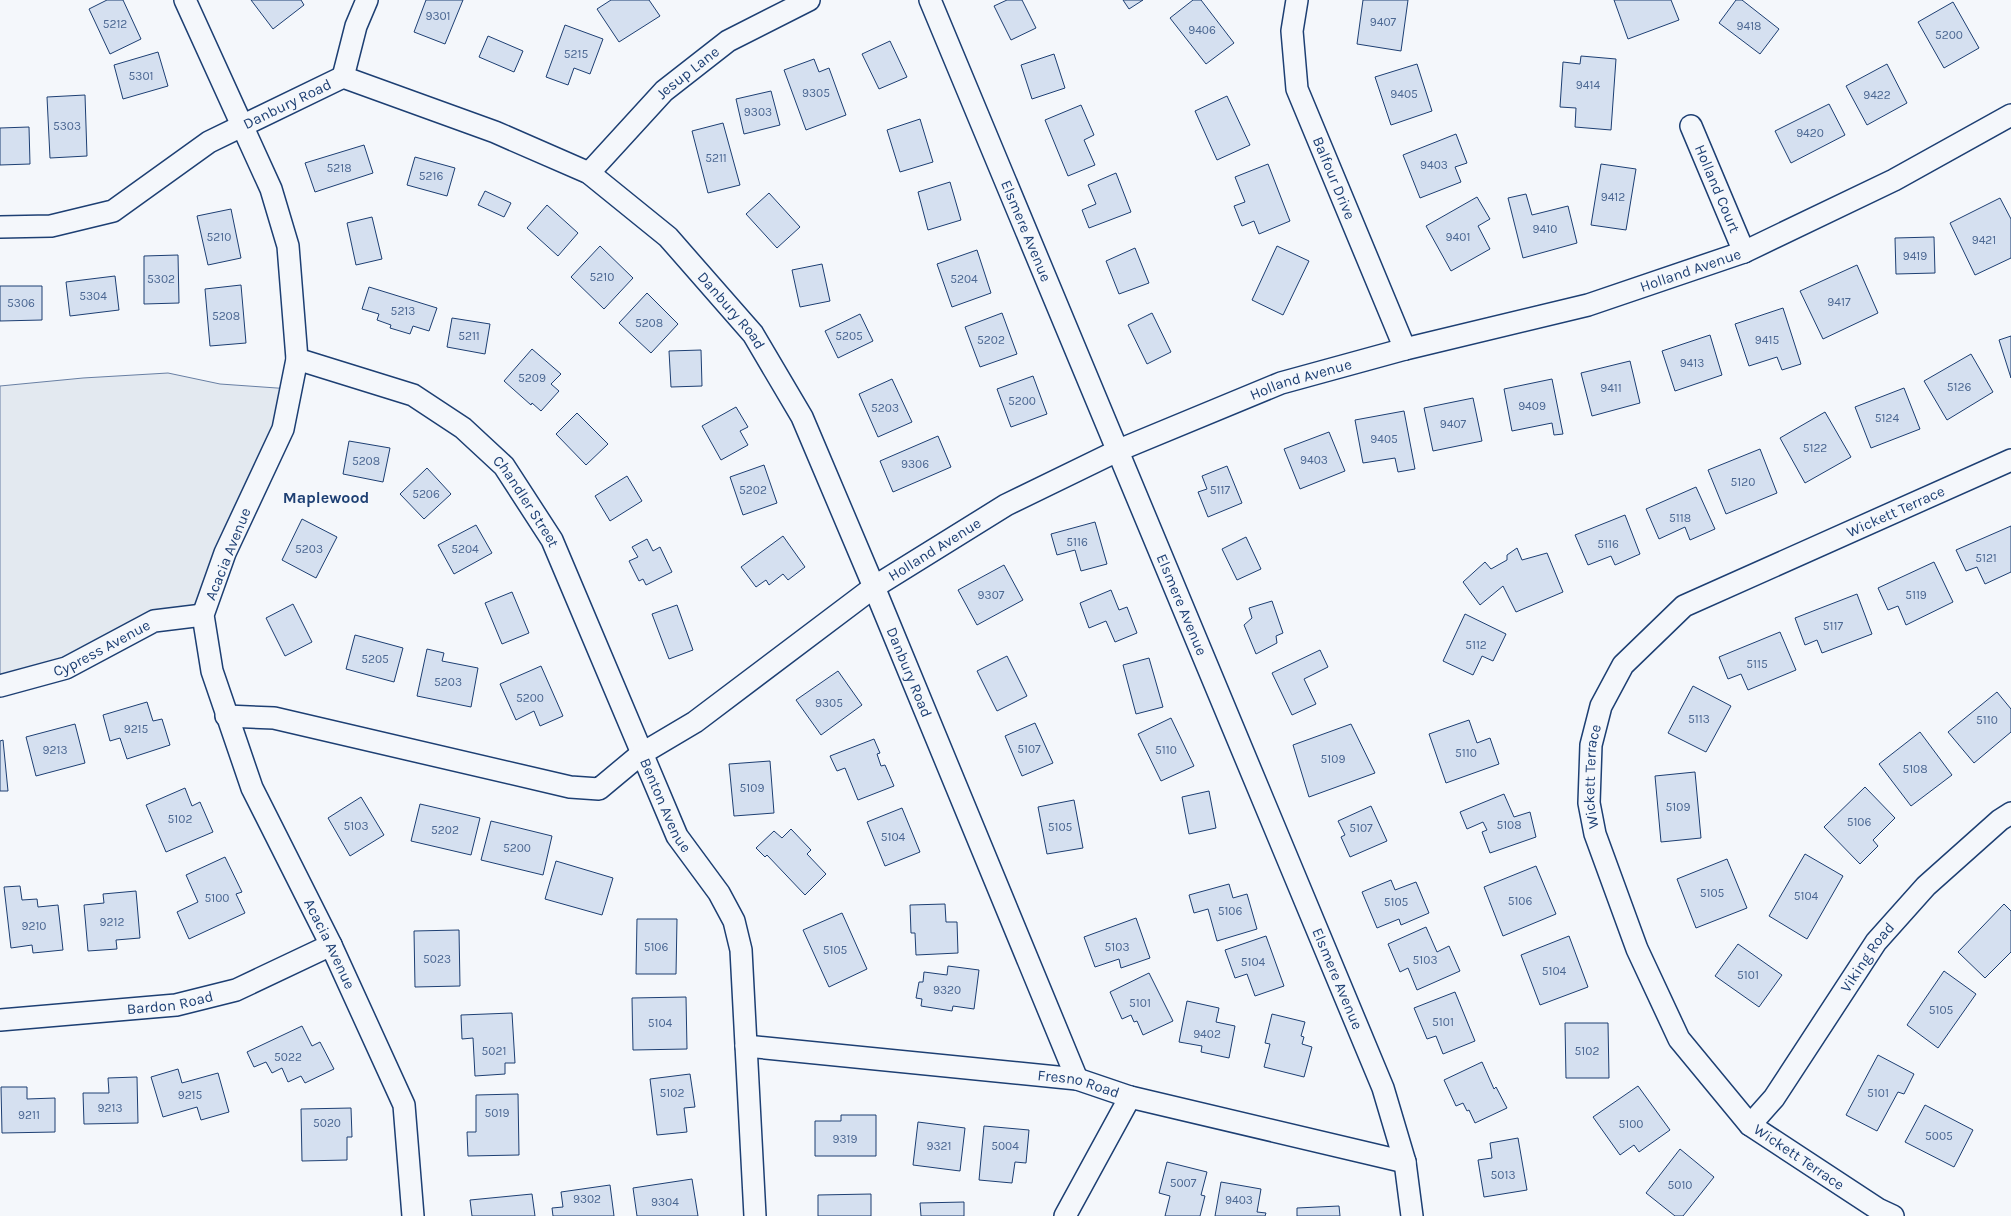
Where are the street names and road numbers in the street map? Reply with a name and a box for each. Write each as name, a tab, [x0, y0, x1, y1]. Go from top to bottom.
street label: Jesup Lane	[652, 42, 723, 103]
street label: Danbury Road	[240, 75, 334, 133]
street label: Balfour Drive	[1309, 134, 1359, 222]
street label: Holland Court	[1691, 142, 1744, 236]
street label: Elsmere Avenue	[997, 177, 1055, 284]
street label: Holland Avenue	[1637, 245, 1743, 296]
street label: Danbury Road	[694, 268, 769, 352]
street label: Holland Avenue	[1247, 355, 1354, 404]
street label: Chandler Street	[489, 452, 563, 550]
street label: Wickett Terrace	[1844, 482, 1947, 541]
street label: Acacia Avenue	[201, 505, 255, 603]
street label: Holland Avenue	[885, 514, 984, 585]
street label: Elsmere Avenue	[1153, 551, 1211, 658]
street label: Cypress Avenue	[51, 616, 153, 680]
street label: Danbury Road	[883, 625, 936, 720]
street label: Wickett Terrace	[1580, 722, 1605, 830]
street label: Benton Avenue	[636, 755, 695, 856]
street label: Acacia Avenue	[300, 896, 359, 992]
street label: Viking Road	[1837, 919, 1898, 996]
street label: Elsmere Avenue	[1308, 925, 1367, 1032]
street label: Bardon Road	[126, 987, 215, 1018]
street label: Fresno Road	[1037, 1066, 1122, 1102]
street label: Wickett Terrace	[1750, 1120, 1848, 1194]

